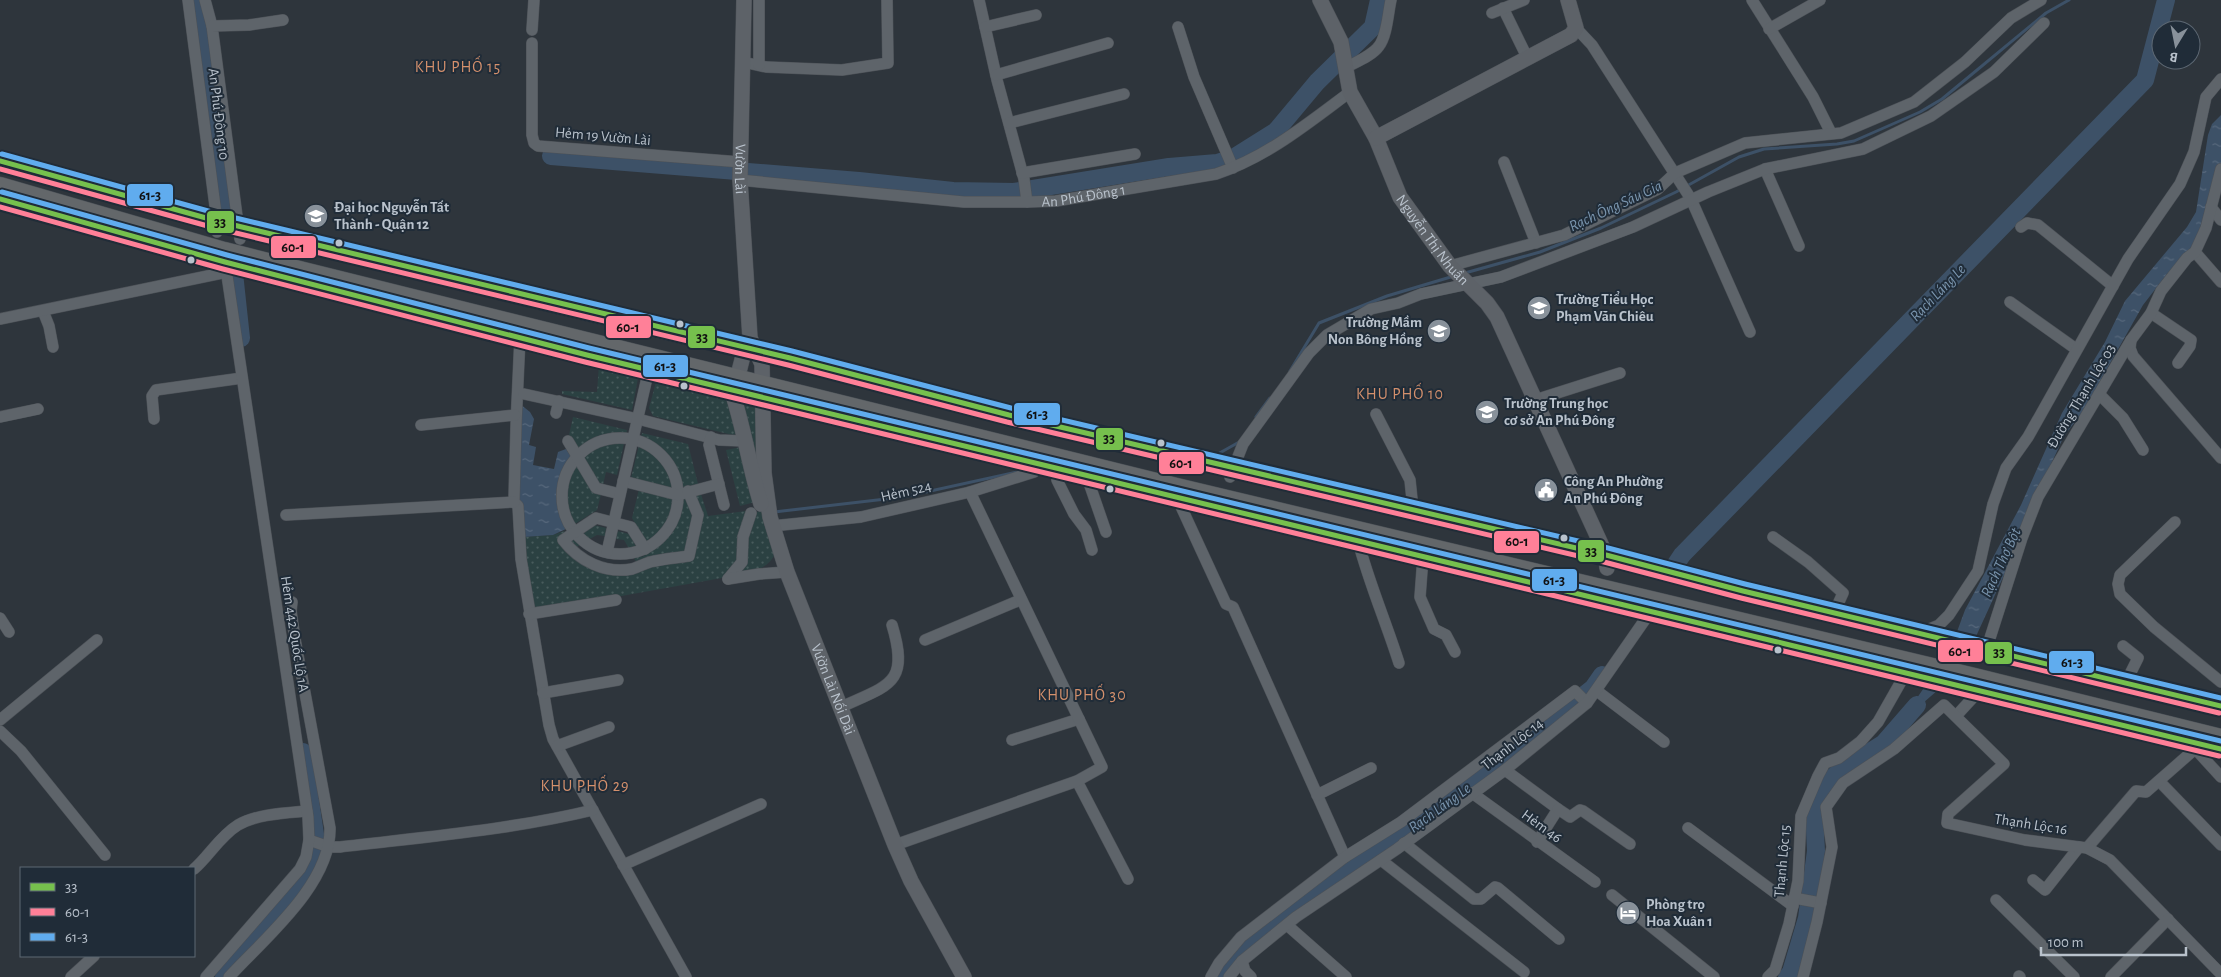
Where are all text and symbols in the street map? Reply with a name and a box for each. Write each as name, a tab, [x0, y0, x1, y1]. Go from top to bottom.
north arrow	[2151, 20, 2201, 70]
text: B	[2169, 49, 2179, 64]
district label: KHU PHỐ 15	[415, 55, 501, 75]
street label: An Phú Đông 10	[205, 67, 232, 161]
street label: Hẻm 19 Vườn Lài	[554, 125, 652, 148]
street label: Vườn Lài	[732, 144, 748, 195]
water label: Rạch Ông Sáu Gia	[1566, 176, 1664, 234]
street label: An Phú Đông 1	[1041, 182, 1127, 209]
line badge: 61-3	[126, 183, 174, 207]
text: 61-3	[139, 189, 161, 203]
street label: Nguyễn Thị Nhuần	[1393, 192, 1471, 288]
place label: Đại học Nguyễn Tất Thành - Quận 12	[334, 199, 449, 232]
school or university icon: Đại học Nguyễn Tất Thành - Quận 12	[303, 203, 329, 229]
line badge: 33	[206, 210, 235, 234]
text: 33	[214, 216, 226, 230]
line badge: 60-1	[270, 235, 317, 259]
unlabelled marker	[334, 238, 344, 248]
text: 60-1	[281, 241, 305, 255]
unlabelled marker	[186, 255, 196, 265]
water label: Rạch Láng Le	[1907, 261, 1969, 324]
place label: Trường Tiểu Học Phạm Văn Chiêu	[1556, 291, 1654, 324]
school or university icon: Trường Tiểu Học Phạm Văn Chiêu	[1526, 295, 1552, 321]
line badge: 60-1	[605, 315, 652, 339]
place label: Trường Mầm Non Bông Hồng	[1328, 315, 1422, 347]
school or university icon: Trường Mầm Non Bông Hồng	[1426, 318, 1452, 344]
unlabelled marker	[675, 319, 685, 329]
text: 60-1	[616, 321, 640, 335]
line badge: 33	[687, 325, 716, 349]
text: 33	[696, 331, 708, 345]
street label: Đường Thạnh Lộc 03	[2044, 342, 2118, 451]
line badge: 61-3	[642, 354, 689, 378]
text: 61-3	[654, 360, 676, 374]
unlabelled marker	[679, 381, 689, 391]
district label: KHU PHỐ 10	[1356, 382, 1444, 402]
place label: Trường Trung học cơ sở An Phú Đông	[1504, 396, 1615, 428]
school or university icon: Trường Trung học cơ sở An Phú Đông	[1474, 399, 1500, 425]
line badge: 61-3	[1013, 402, 1061, 426]
text: 61-3	[1026, 408, 1048, 422]
line badge: 33	[1095, 427, 1124, 451]
text: 33	[1103, 432, 1115, 446]
unlabelled marker	[1156, 438, 1166, 448]
line badge: 60-1	[1158, 451, 1205, 475]
text: 60-1	[1169, 457, 1193, 471]
place label: Công An Phường An Phú Đông	[1564, 474, 1664, 506]
public building icon: Công An Phường An Phú Đông	[1533, 477, 1559, 503]
street label: Hẻm 524	[879, 478, 933, 505]
unlabelled marker	[1105, 484, 1115, 494]
water label: Rạch Thợ Bột	[1978, 525, 2024, 600]
line badge: 60-1	[1493, 530, 1540, 554]
unlabelled marker	[1559, 533, 1569, 543]
text: 60-1	[1505, 535, 1529, 549]
line badge: 33	[1577, 539, 1605, 563]
text: 33	[1585, 545, 1597, 559]
line badge: 61-3	[1531, 568, 1578, 592]
text: 61-3	[1543, 574, 1565, 588]
street label: Hẻm 442 Quốc Lộ 1A	[278, 575, 311, 694]
line badge: 60-1	[1937, 639, 1984, 663]
line badge: 33	[1984, 641, 2013, 665]
street label: Vườn Lài Nối Dài	[808, 642, 858, 737]
unlabelled marker	[1773, 645, 1783, 655]
text: 60-1	[1948, 645, 1972, 659]
text: 33	[1993, 646, 2005, 660]
line badge: 61-3	[2048, 650, 2095, 674]
text: 61-3	[2061, 656, 2083, 670]
district label: KHU PHỐ 30	[1037, 683, 1127, 703]
street label: Thạnh Lộc 14	[1479, 716, 1546, 773]
district label: KHU PHỐ 29	[541, 774, 629, 794]
water label: Rạch Láng Le	[1406, 780, 1474, 836]
street label: Hẻm 46	[1519, 807, 1565, 846]
street label: Thạnh Lộc 16	[1993, 811, 2068, 838]
street label: Thạnh Lộc 15	[1772, 824, 1793, 898]
legend	[20, 867, 195, 957]
text: 33	[65, 880, 77, 895]
place label: Phòng trọ Hoa Xuân 1	[1646, 897, 1713, 929]
hotel icon: Phòng trọ Hoa Xuân 1	[1615, 900, 1641, 926]
text: 60-1	[65, 905, 90, 920]
scale bar	[2041, 924, 2186, 956]
text: 61-3	[65, 930, 88, 945]
text: 100 m	[2048, 935, 2083, 950]

